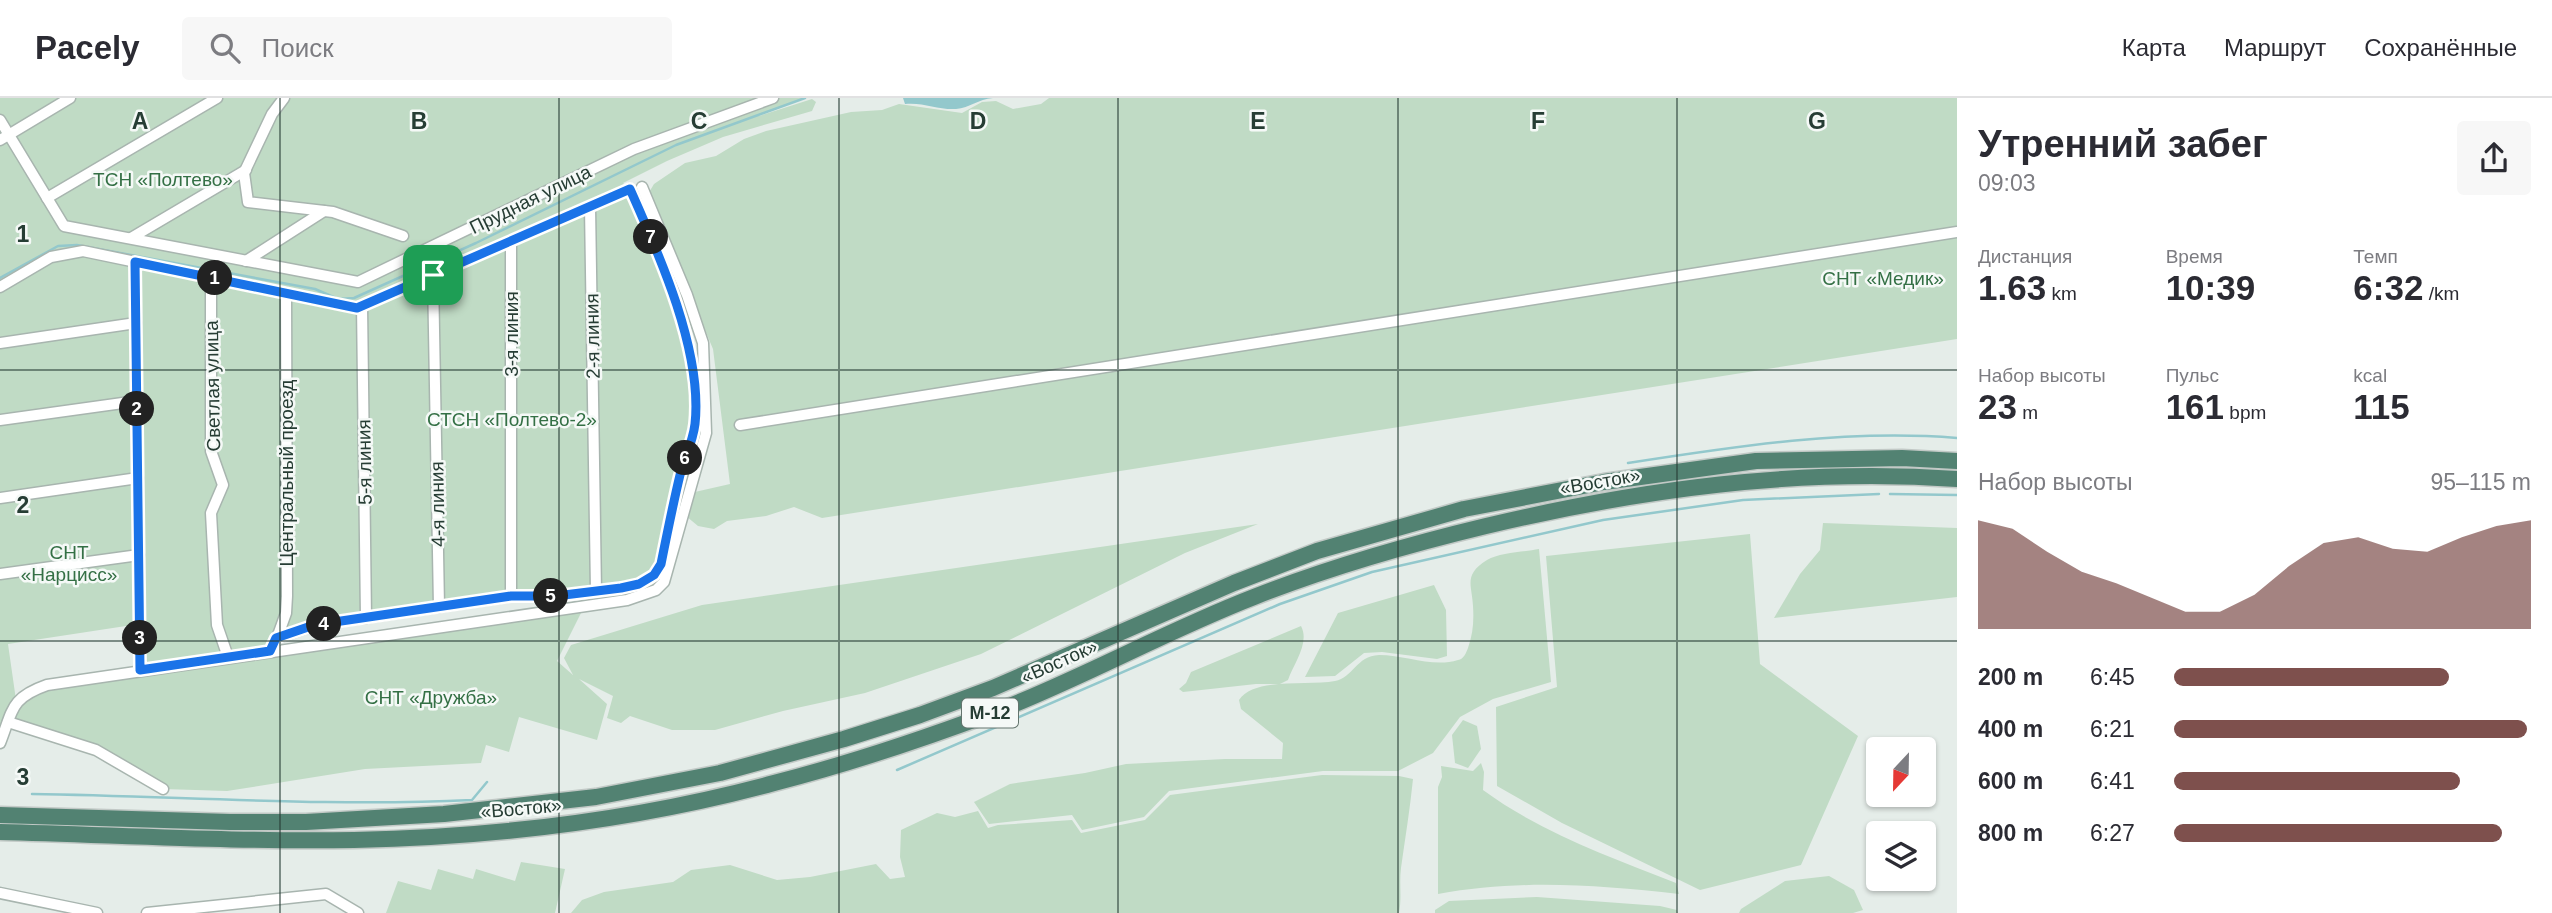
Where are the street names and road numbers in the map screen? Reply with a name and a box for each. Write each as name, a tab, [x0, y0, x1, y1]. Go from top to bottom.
street label: Прудная улица	[466, 161, 595, 238]
street label: 3-я линия	[501, 291, 522, 377]
street label: 2-я линия	[581, 293, 604, 379]
street label: Светлая улица	[201, 320, 224, 452]
street label: Центральный проезд	[276, 380, 297, 566]
street label: 5-я линия	[353, 419, 376, 505]
street label: 4-я линия	[426, 461, 449, 547]
street label: «Восток»	[1558, 464, 1642, 499]
street label: «Восток»	[1018, 635, 1101, 688]
road number: М-12	[962, 698, 1018, 728]
street label: «Восток»	[480, 794, 562, 822]

